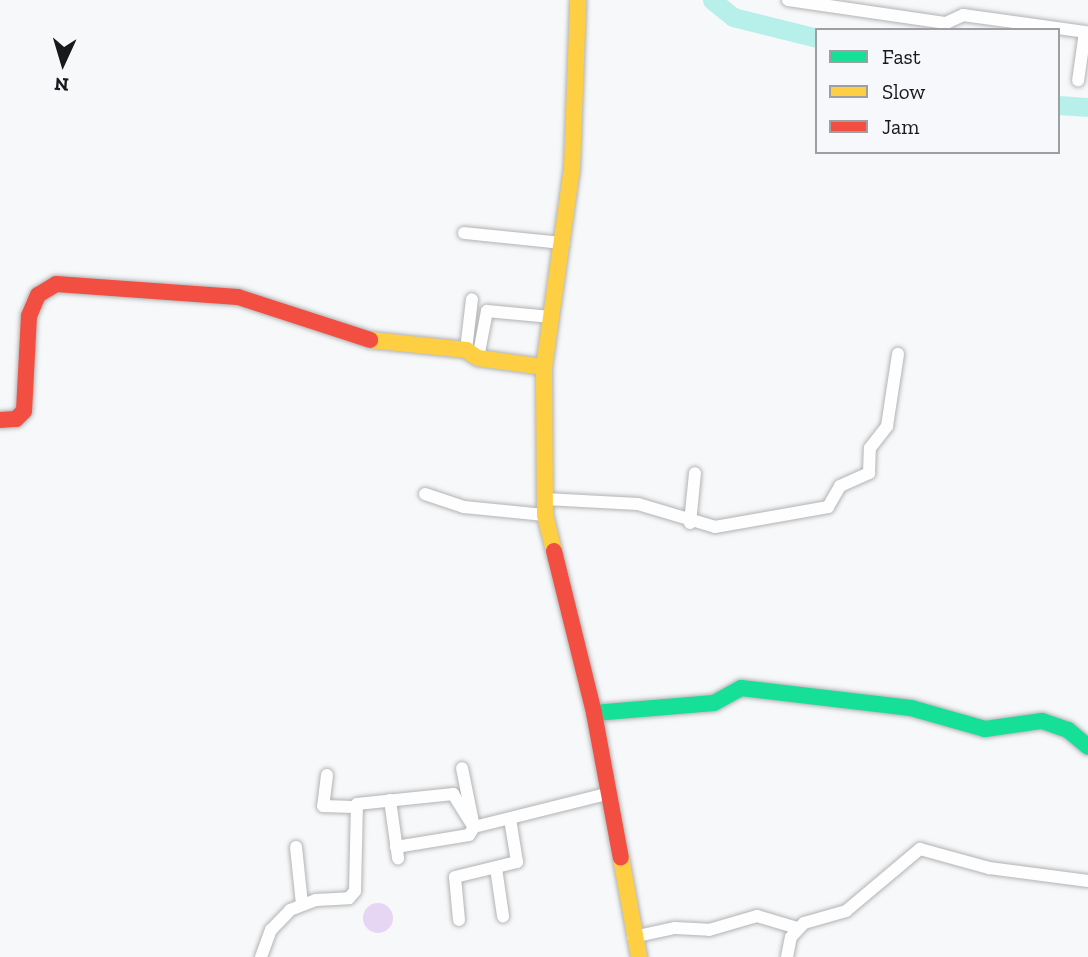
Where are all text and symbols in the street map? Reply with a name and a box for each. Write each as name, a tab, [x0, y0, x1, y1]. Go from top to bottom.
north arrow	[28, 28, 98, 98]
legend	[815, 28, 1060, 154]
text: Fast	[882, 44, 921, 69]
text: N	[53, 72, 70, 96]
text: Slow	[882, 79, 925, 104]
text: Jam	[882, 114, 919, 139]

